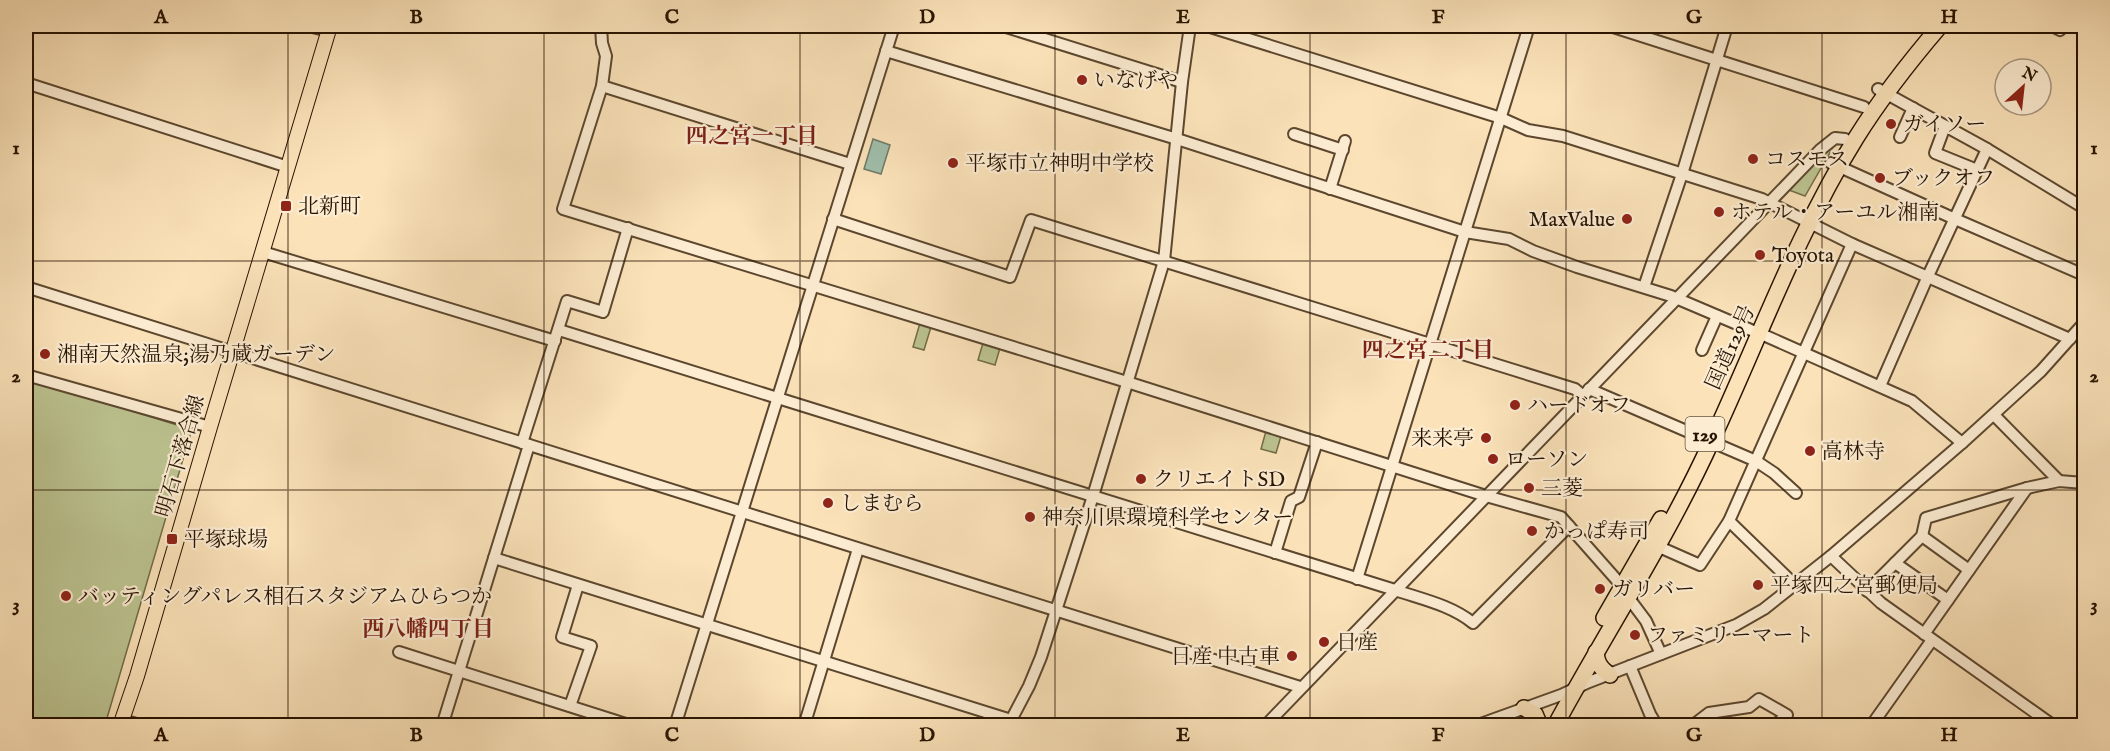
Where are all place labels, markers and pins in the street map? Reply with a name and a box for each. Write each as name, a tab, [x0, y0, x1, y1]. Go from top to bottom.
place label: いなげや	[1094, 68, 1178, 95]
marker: いなげや	[1075, 73, 1089, 87]
place label: ガイソー	[1903, 112, 1986, 139]
marker: ガイソー	[1884, 117, 1898, 131]
place label: コスモス	[1765, 147, 1849, 174]
place label: 平塚市立神明中学校	[965, 151, 1154, 178]
marker: コスモス	[1746, 152, 1760, 166]
marker: 平塚市立神明中学校	[946, 156, 960, 170]
place label: ブックオフ	[1892, 166, 1995, 193]
marker: ブックオフ	[1873, 171, 1887, 185]
place label: 北新町	[298, 194, 361, 221]
marker: 北新町	[279, 199, 293, 213]
place label: ホテル・アーユル湘南	[1731, 200, 1939, 227]
marker: ホテル・アーユル湘南	[1712, 205, 1726, 219]
place label: MaxValue	[1529, 207, 1615, 234]
marker: MaxValue	[1620, 212, 1634, 226]
place label: Toyota	[1772, 243, 1835, 270]
marker: Toyota	[1753, 248, 1767, 262]
place label: 湘南天然温泉;湯乃蔵ガーデン	[57, 342, 335, 369]
marker: 湘南天然温泉;湯乃蔵ガーデン	[38, 347, 52, 361]
place label: ハードオフ	[1527, 393, 1631, 420]
marker: ハードオフ	[1508, 398, 1522, 412]
place label: 来来亭	[1411, 426, 1474, 453]
marker: 来来亭	[1479, 431, 1493, 445]
place label: 高林寺	[1822, 439, 1885, 466]
marker: 高林寺	[1803, 444, 1817, 458]
place label: ローソン	[1505, 447, 1588, 474]
marker: ローソン	[1486, 452, 1500, 466]
place label: クリエイトSD	[1153, 467, 1285, 494]
marker: クリエイトSD	[1134, 472, 1148, 486]
place label: 三菱	[1541, 476, 1583, 503]
marker: 三菱	[1522, 481, 1536, 495]
place label: しまむら	[840, 491, 924, 518]
marker: しまむら	[821, 496, 835, 510]
place label: 神奈川県環境科学センター	[1042, 505, 1293, 532]
marker: 神奈川県環境科学センター	[1023, 510, 1037, 524]
place label: かっぱ寿司	[1544, 519, 1649, 546]
marker: かっぱ寿司	[1525, 524, 1539, 538]
place label: 平塚球場	[184, 527, 268, 554]
marker: 平塚球場	[165, 532, 179, 546]
place label: 平塚四之宮郵便局	[1770, 573, 1938, 600]
place label: ガリバー	[1612, 577, 1695, 604]
marker: 平塚四之宮郵便局	[1751, 578, 1765, 592]
marker: ガリバー	[1593, 582, 1607, 596]
place label: バッティングパレス相石スタジアムひらつか	[78, 584, 492, 611]
marker: バッティングパレス相石スタジアムひらつか	[59, 589, 73, 603]
place label: ファミリーマート	[1647, 623, 1815, 650]
marker: ファミリーマート	[1628, 628, 1642, 642]
place label: 日産	[1336, 630, 1378, 657]
marker: 日産	[1317, 635, 1331, 649]
place label: 日産 中古車	[1170, 644, 1280, 671]
marker: 日産 中古車	[1285, 649, 1299, 663]

